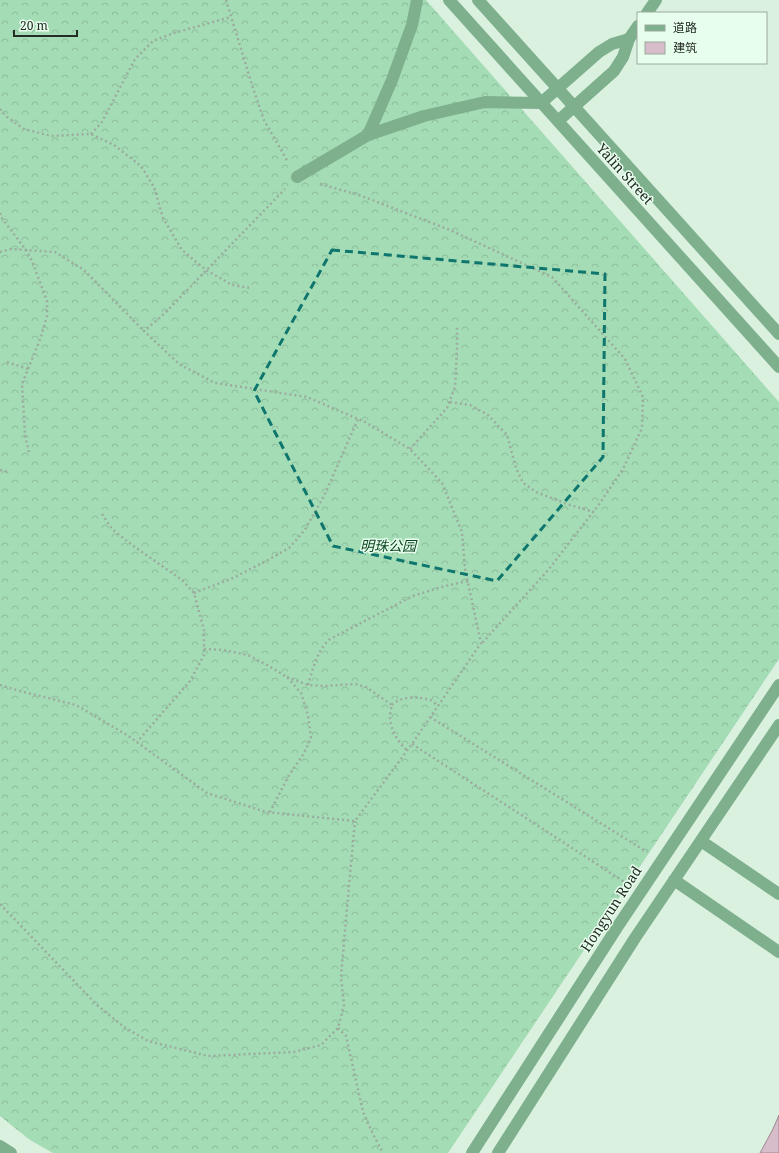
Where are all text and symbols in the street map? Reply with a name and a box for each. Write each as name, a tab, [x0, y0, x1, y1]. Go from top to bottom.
scale bar	[14, 12, 77, 38]
legend	[637, 12, 767, 64]
text: 20 m	[20, 17, 48, 34]
text: 道路	[673, 19, 697, 36]
text: 建筑	[673, 39, 697, 56]
street label: Yalin Street	[592, 138, 658, 208]
park label: 明珠公园	[360, 536, 418, 555]
street label: Hongyun Road	[576, 862, 646, 955]

